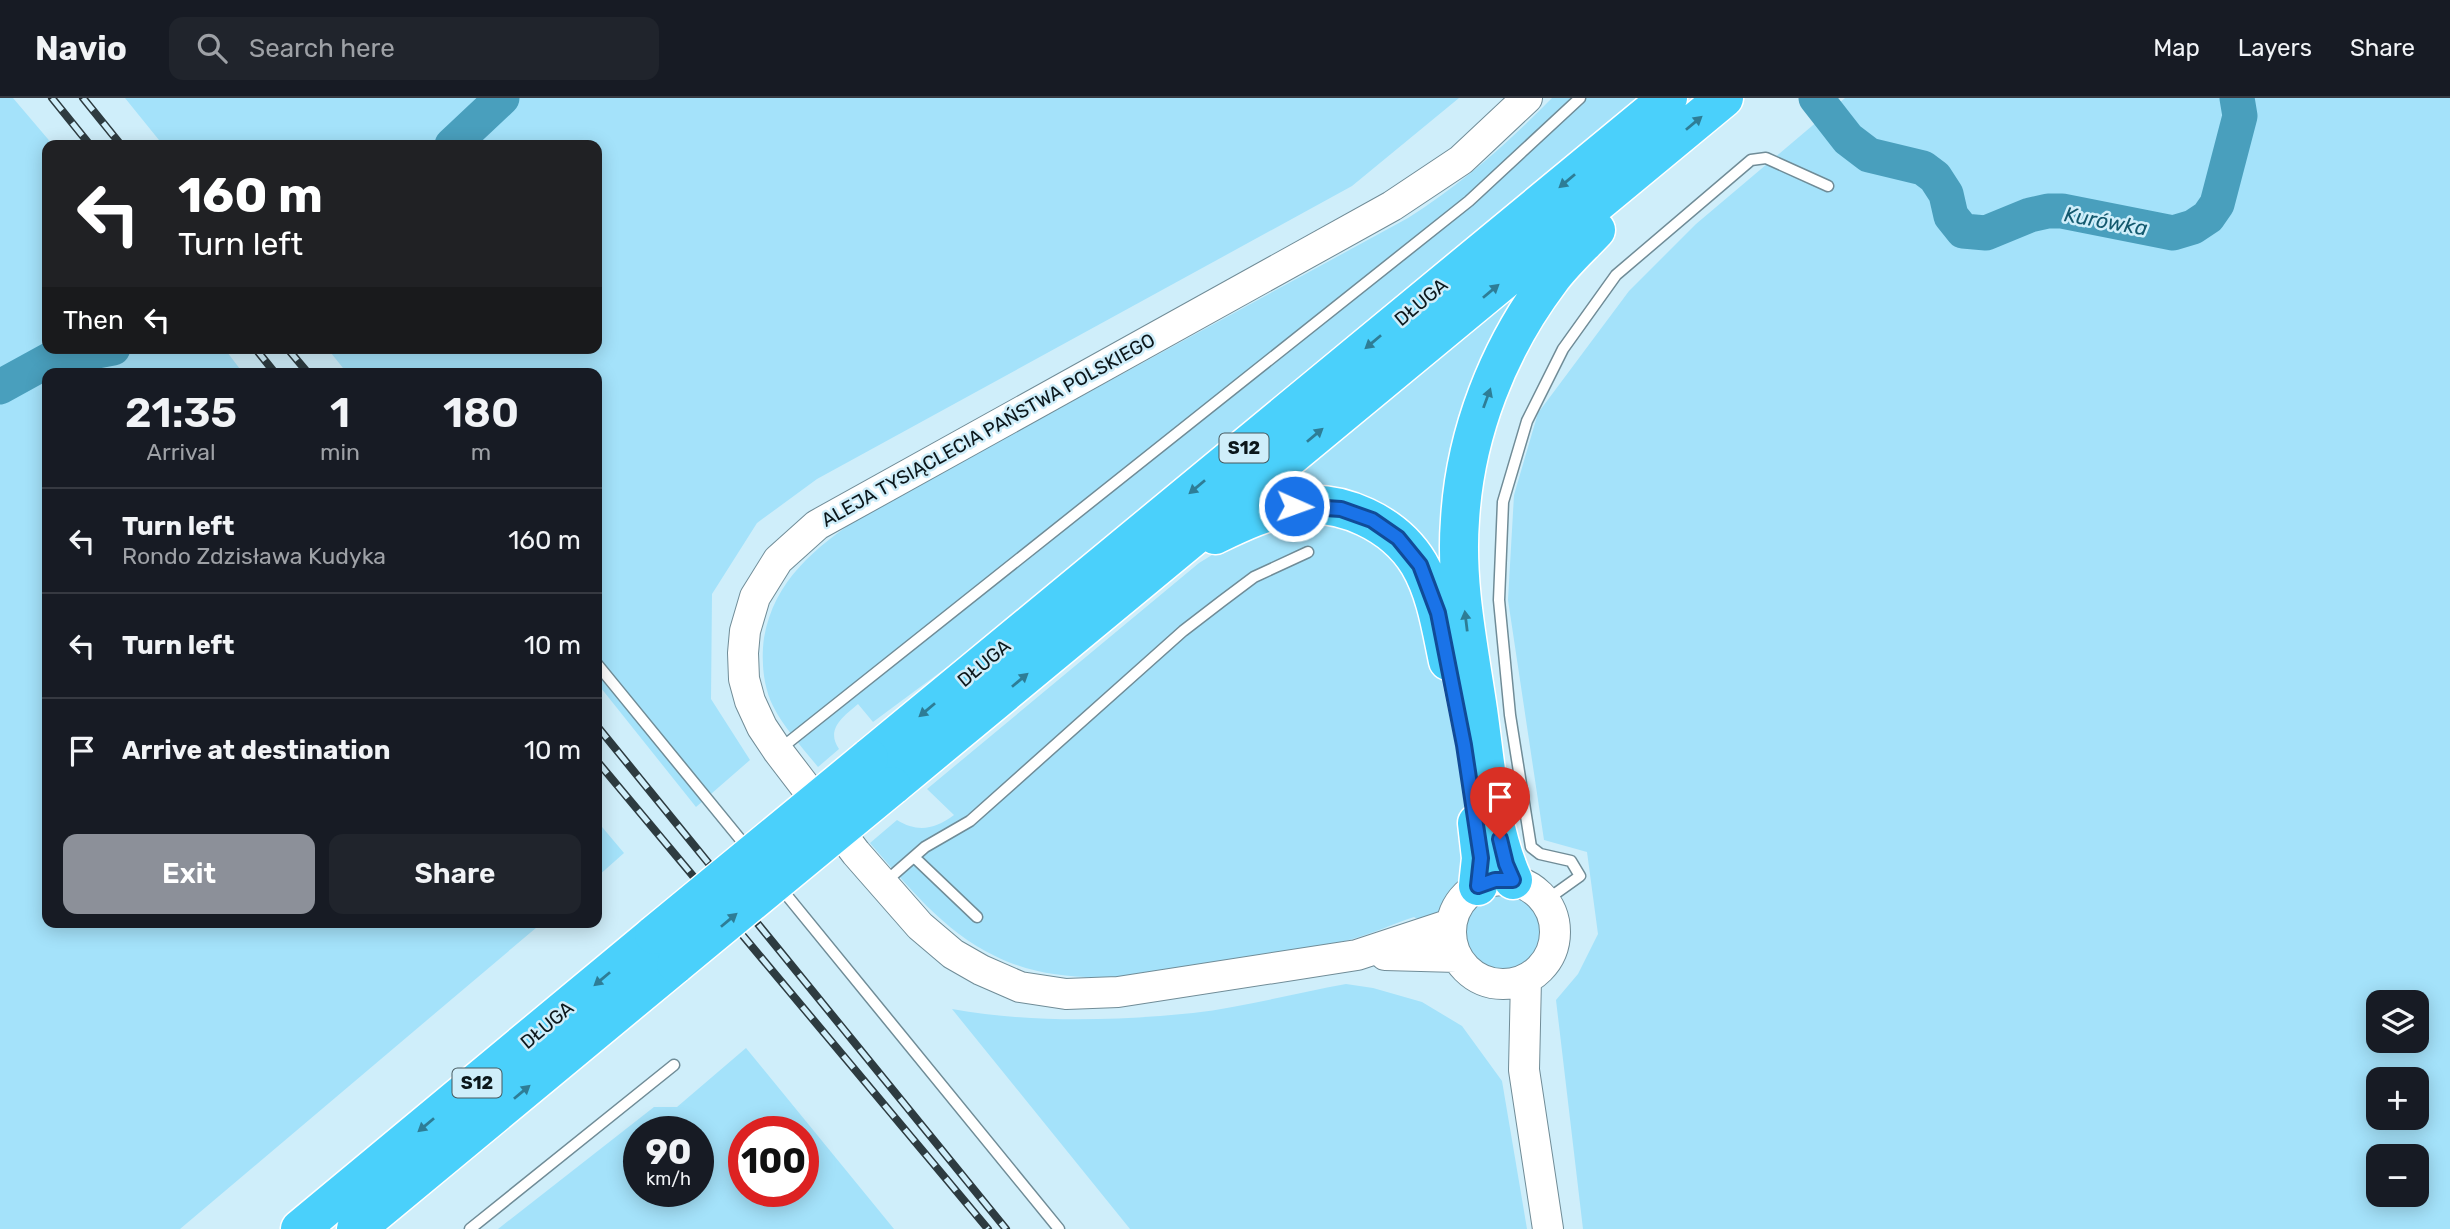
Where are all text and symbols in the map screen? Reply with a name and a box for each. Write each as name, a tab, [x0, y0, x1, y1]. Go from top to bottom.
search box	[169, 17, 659, 80]
text: Navio	[35, 29, 127, 68]
icon: search	[193, 29, 231, 67]
text: Search here	[249, 33, 395, 64]
text: Map	[2153, 34, 2200, 62]
text: Layers	[2238, 34, 2312, 62]
text: Share	[2350, 34, 2415, 62]
one-way arrow	[1685, 115, 1703, 130]
text: 160 m	[178, 166, 323, 224]
icon: left	[63, 168, 154, 259]
one-way arrow	[1558, 174, 1576, 189]
water label: Kurówka	[2062, 201, 2150, 241]
text: Turn left	[178, 225, 303, 263]
street label: DŁUGA	[1390, 273, 1452, 331]
one-way arrow	[1481, 283, 1499, 298]
icon: left	[138, 301, 176, 339]
text: Then	[63, 305, 124, 336]
street label: ALEJA TYSIĄCLECIA PAŃSTWA POLSKIEGO	[817, 328, 1159, 532]
one-way arrow	[1364, 334, 1382, 349]
one-way arrow	[1482, 387, 1493, 408]
text: 21:35	[125, 388, 237, 438]
text: 1	[330, 388, 350, 438]
text: 180	[443, 388, 519, 438]
one-way arrow	[1306, 428, 1324, 443]
road number: S12	[1220, 434, 1268, 462]
text: Arrival	[147, 438, 216, 466]
text: min	[320, 438, 360, 466]
text: m	[471, 438, 491, 466]
position arrow	[1257, 469, 1331, 543]
one-way arrow	[1189, 479, 1206, 494]
text: Turn left	[122, 511, 234, 542]
icon: left	[63, 522, 101, 560]
text: 160 m	[508, 525, 581, 556]
text: Rondo Zdzisława Kudyka	[122, 542, 386, 570]
one-way arrow	[1460, 610, 1471, 632]
icon: left	[63, 627, 101, 665]
text: Turn left	[122, 630, 234, 661]
text: 10 m	[524, 630, 581, 661]
street label: DŁUGA	[953, 634, 1015, 692]
one-way arrow	[1012, 673, 1029, 688]
one-way arrow	[919, 702, 937, 717]
icon: arrive	[63, 732, 101, 770]
text: Arrive at destination	[122, 735, 390, 766]
text: 10 m	[524, 735, 581, 766]
pin	[1470, 767, 1530, 839]
icon: arrive	[1481, 778, 1519, 816]
button: Exit	[63, 834, 315, 914]
button: Share	[329, 834, 581, 914]
one-way arrow	[720, 913, 737, 928]
one-way arrow	[593, 972, 611, 987]
map controls	[2366, 990, 2429, 1207]
button: layers	[2366, 990, 2429, 1053]
street label: DŁUGA	[516, 996, 578, 1054]
button: +	[2366, 1067, 2429, 1130]
road number: S12	[452, 1068, 502, 1098]
one-way arrow	[513, 1085, 530, 1100]
speed limit sign: 100	[728, 1116, 819, 1207]
one-way arrow	[418, 1117, 436, 1132]
text: 90	[645, 1131, 692, 1173]
button: −	[2366, 1144, 2429, 1207]
text: km/h	[646, 1168, 691, 1190]

